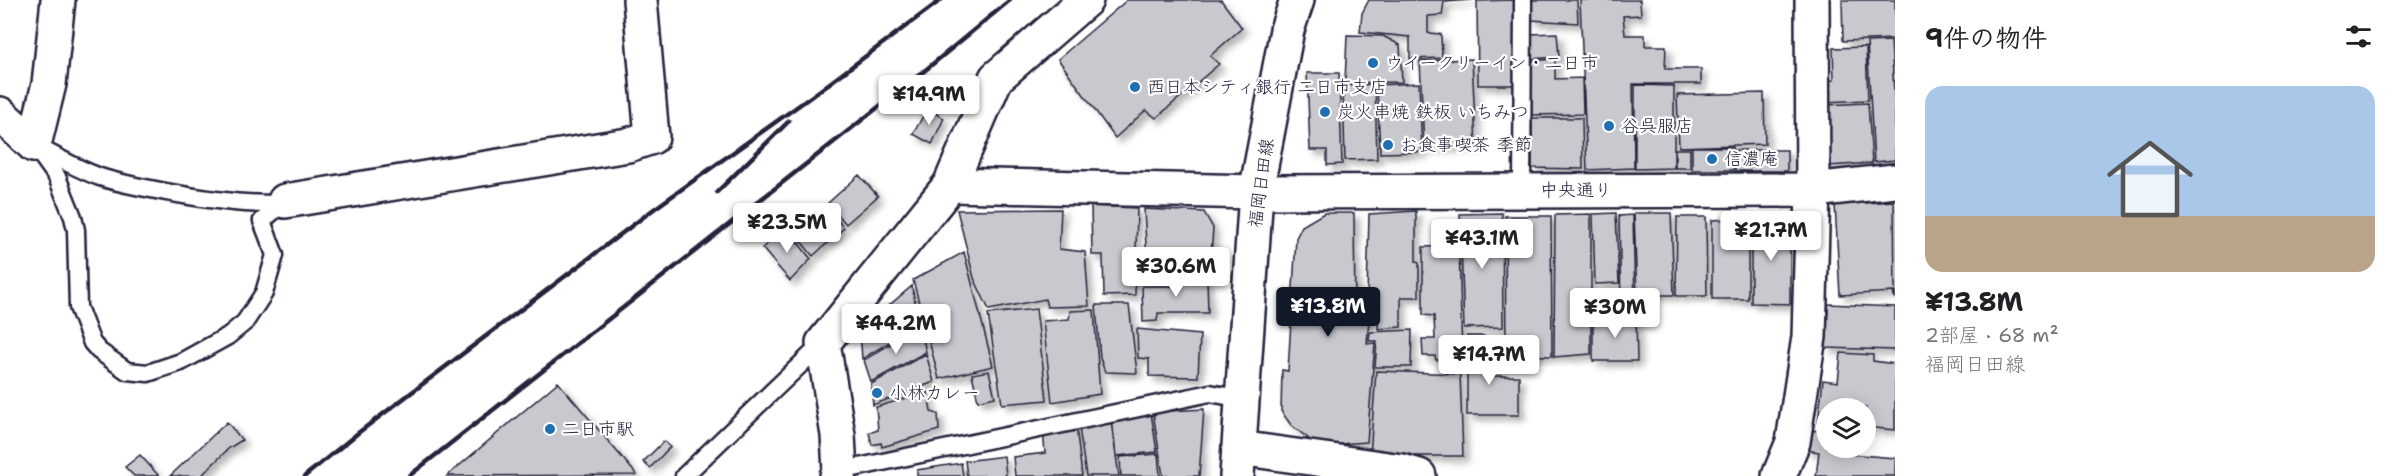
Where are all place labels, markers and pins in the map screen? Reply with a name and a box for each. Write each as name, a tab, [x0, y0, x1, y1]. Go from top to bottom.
place label: ウイークリーイン・二日市	[1385, 51, 1599, 75]
marker: ウイークリーイン・二日市	[1366, 56, 1380, 70]
pin: ¥14.9M	[880, 75, 978, 126]
place label: 西日本シティ銀行 二日市支店	[1147, 75, 1387, 99]
marker: 西日本シティ銀行 二日市支店	[1128, 80, 1142, 94]
place label: 炭火串焼 鉄板 いちみつ	[1337, 100, 1529, 124]
marker: 炭火串焼 鉄板 いちみつ	[1318, 105, 1332, 119]
place label: 谷呉服店	[1621, 114, 1693, 138]
marker: 谷呉服店	[1602, 119, 1616, 133]
place label: お食事喫茶 季節	[1400, 133, 1532, 157]
marker: お食事喫茶 季節	[1381, 138, 1395, 152]
place label: 信濃庵	[1724, 147, 1778, 171]
marker: 信濃庵	[1705, 152, 1719, 166]
pin: ¥23.5M	[738, 203, 836, 254]
pin: ¥21.7M	[1722, 211, 1820, 262]
pin: ¥43.1M	[1433, 219, 1531, 270]
pin: ¥30.6M	[1127, 247, 1225, 298]
pin: ¥13.8M	[1279, 287, 1377, 338]
pin: ¥30M	[1579, 288, 1651, 339]
pin: ¥44.2M	[847, 304, 945, 355]
pin: ¥14.7M	[1440, 335, 1538, 386]
place label: 小林カレー	[889, 381, 980, 405]
marker: 小林カレー	[870, 386, 884, 400]
place label: 二日市駅	[562, 417, 634, 441]
marker: 二日市駅	[543, 422, 557, 436]

